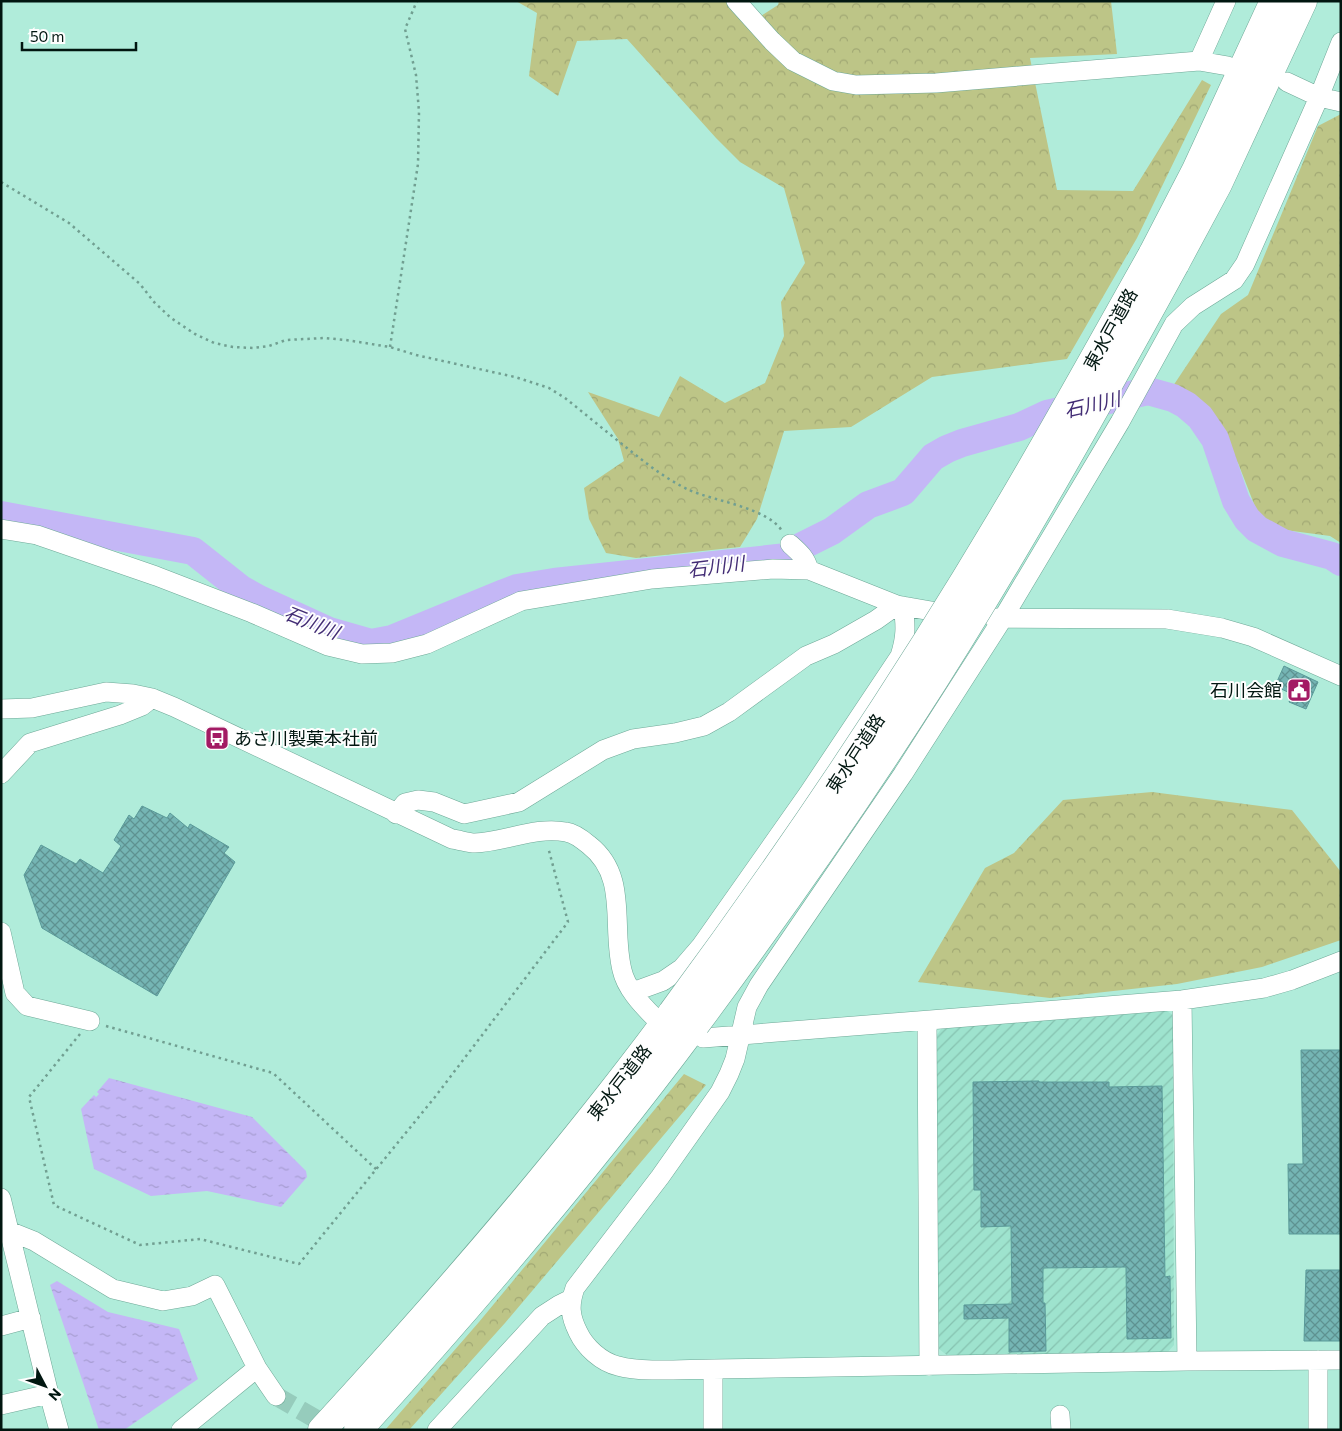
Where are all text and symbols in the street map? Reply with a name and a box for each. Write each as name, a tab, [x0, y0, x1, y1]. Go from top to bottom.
scale bar	[22, 20, 136, 52]
text: 50 m	[30, 27, 64, 45]
street label: 東水戸道路	[1079, 284, 1141, 374]
water label: 石川川	[1062, 386, 1124, 422]
water label: 石川川	[686, 551, 748, 581]
water label: 石川川	[281, 601, 345, 644]
public building icon: 石川会館	[1286, 677, 1312, 703]
place label: 石川会館	[1210, 679, 1282, 701]
street label: 東水戸道路	[821, 709, 889, 797]
bus stop icon: あさ川製菓本社前	[204, 725, 230, 751]
place label: あさ川製菓本社前	[234, 727, 378, 749]
street label: 東水戸道路	[583, 1040, 655, 1124]
north arrow	[20, 1361, 70, 1411]
text: N	[45, 1385, 65, 1404]

